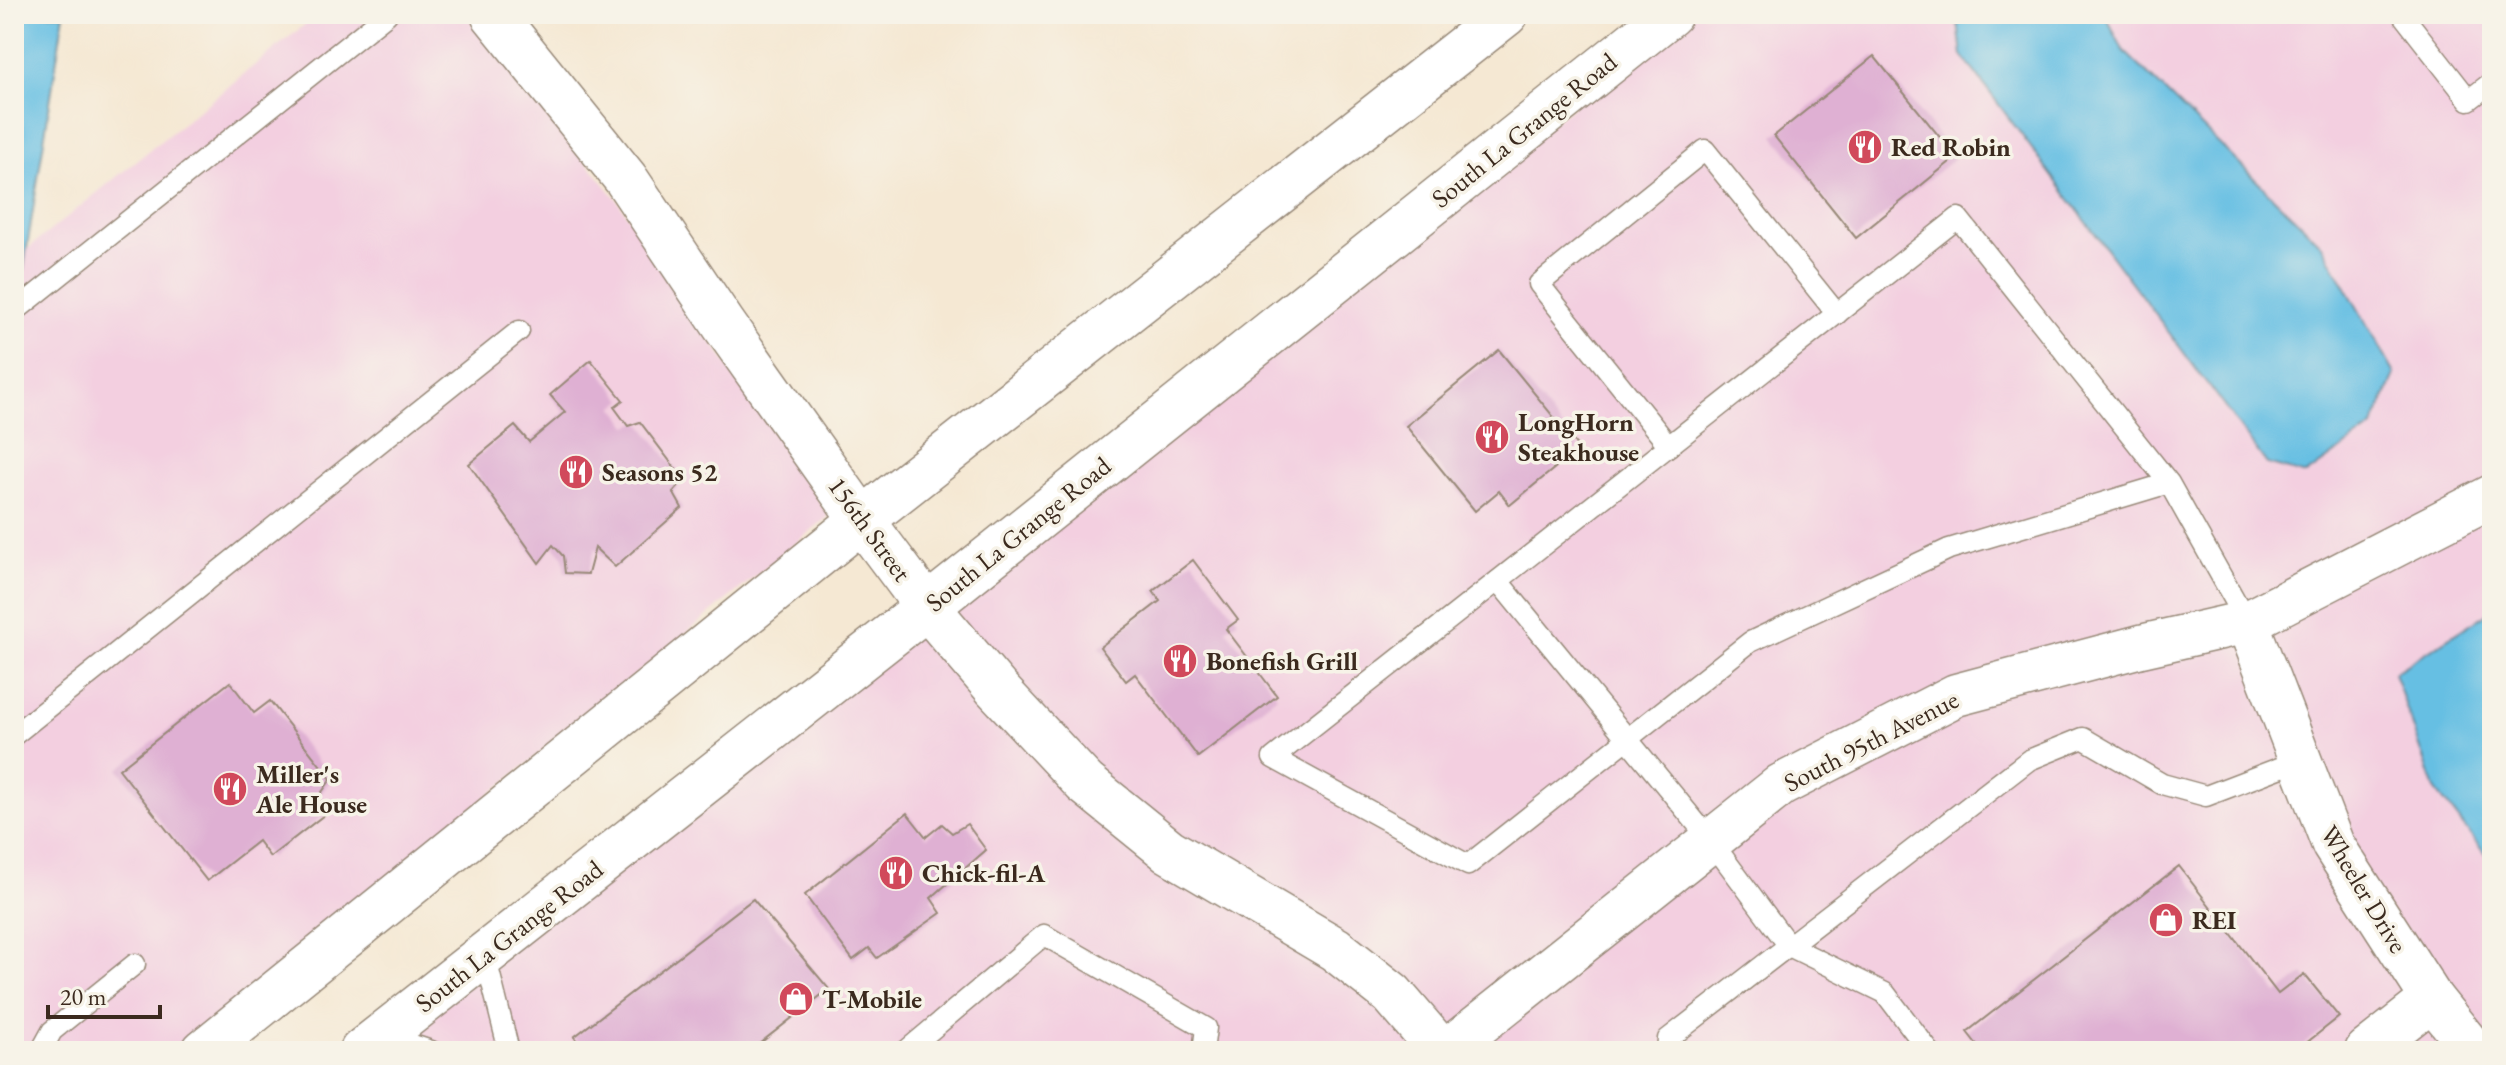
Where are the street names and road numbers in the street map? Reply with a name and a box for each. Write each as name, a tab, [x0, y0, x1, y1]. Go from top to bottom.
street label: South La Grange Road	[1424, 44, 1624, 215]
street label: South La Grange Road	[918, 448, 1118, 619]
street label: 156th Street	[821, 470, 919, 588]
street label: South 95th Avenue	[1778, 682, 1964, 800]
street label: Wheeler Drive	[2313, 819, 2415, 959]
street label: South La Grange Road	[408, 852, 610, 1020]

